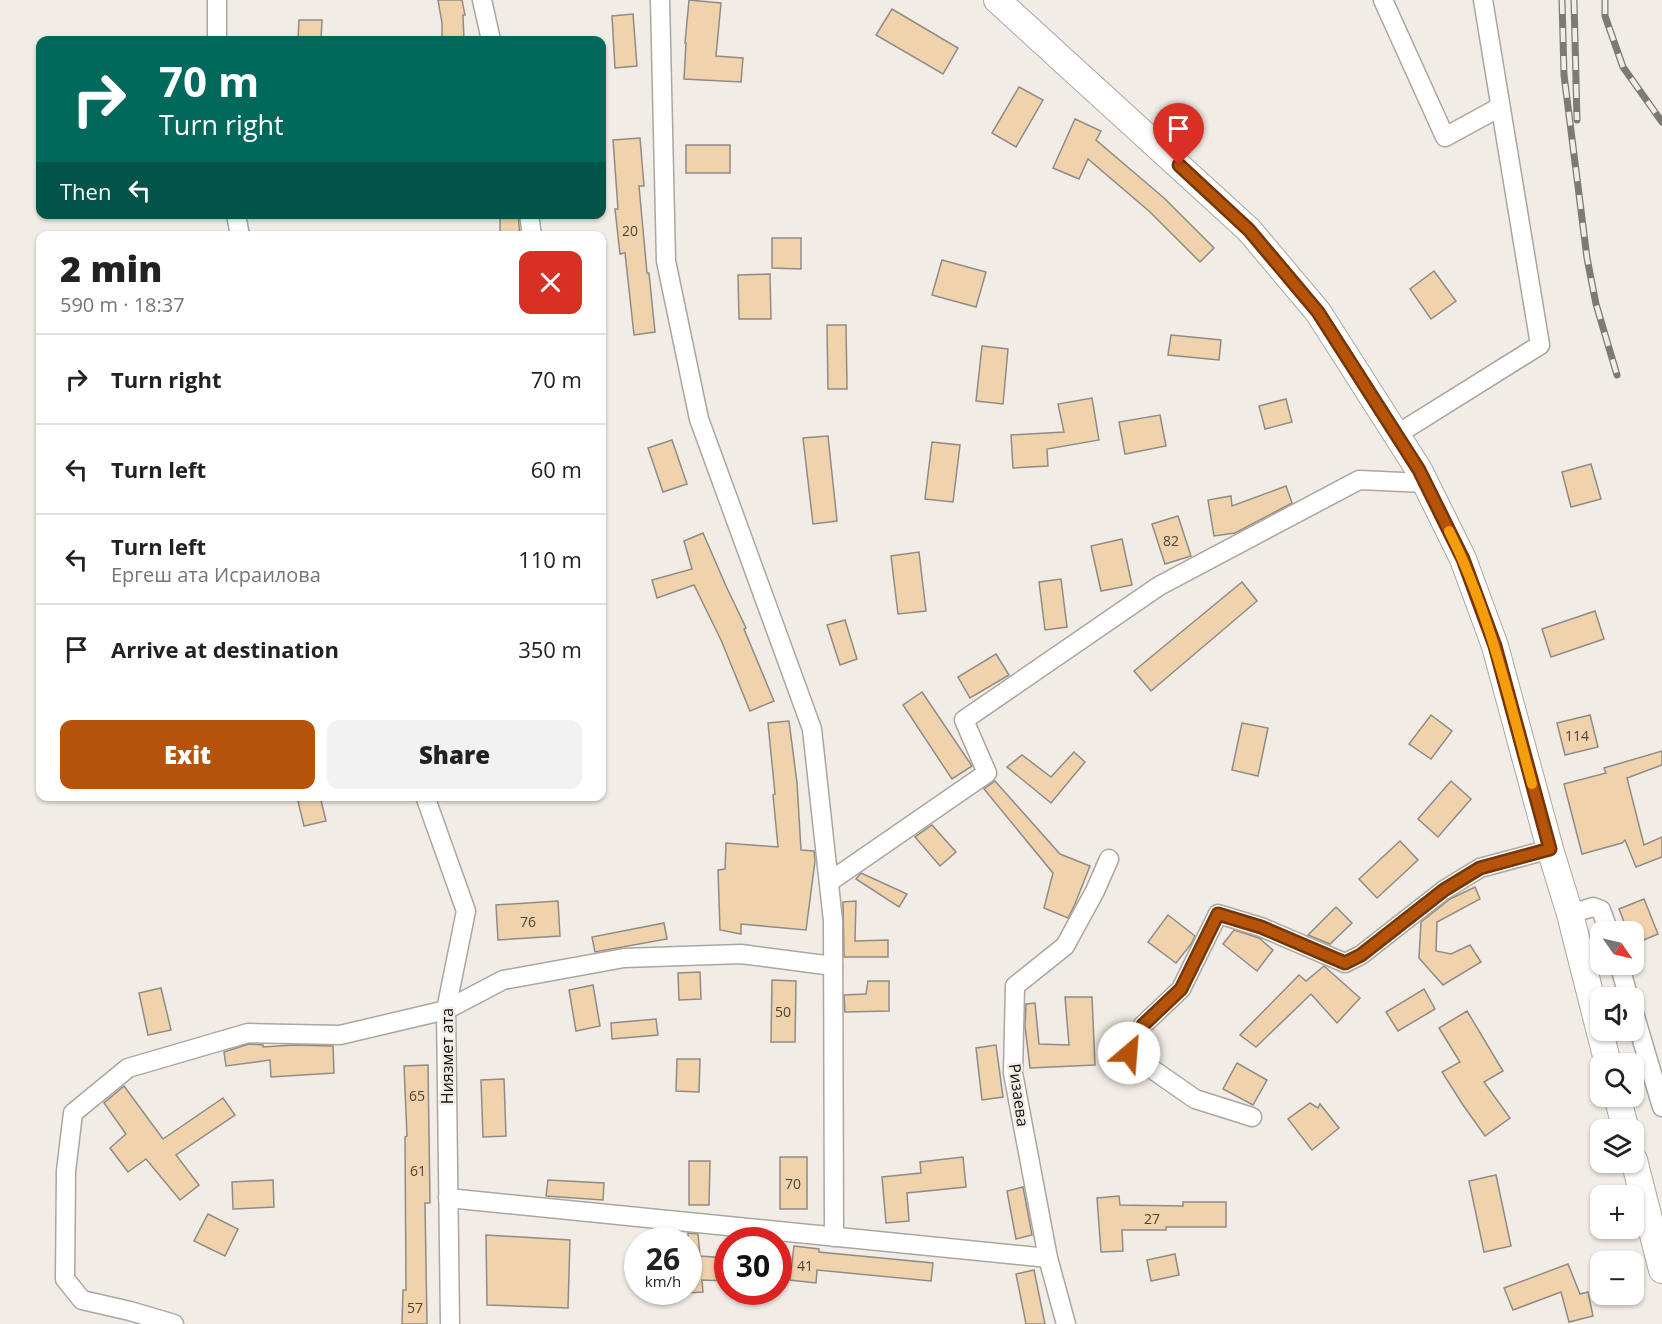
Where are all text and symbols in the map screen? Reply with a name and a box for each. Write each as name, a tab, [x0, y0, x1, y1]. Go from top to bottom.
text: 70 m	[159, 52, 259, 109]
icon: right	[60, 60, 138, 138]
pin	[1153, 103, 1204, 165]
text: Turn right	[159, 106, 284, 143]
icon: arrive	[1162, 112, 1195, 145]
icon: left	[123, 174, 156, 207]
text: Then	[60, 176, 111, 206]
house number: 20	[622, 221, 638, 240]
text: 2 min	[60, 244, 162, 293]
button: close	[519, 251, 582, 314]
text: 590 m · 18:37	[60, 291, 185, 318]
icon: right	[60, 363, 93, 396]
text: Turn right	[111, 364, 222, 394]
text: 70 m	[531, 364, 582, 394]
icon: left	[60, 453, 93, 486]
text: Turn left	[111, 454, 206, 484]
text: 60 m	[531, 454, 582, 484]
text: Turn left	[111, 531, 206, 561]
house number: 82	[1163, 531, 1179, 550]
icon: left	[60, 543, 93, 576]
text: 110 m	[518, 544, 582, 574]
text: Ергеш ата Исраилова	[111, 561, 321, 588]
icon: arrive	[60, 633, 93, 666]
text: Arrive at destination	[111, 634, 339, 664]
text: 350 m	[518, 634, 582, 664]
button: Exit	[60, 720, 315, 789]
button: Share	[327, 720, 582, 789]
house number: 114	[1565, 726, 1589, 745]
house number: 76	[520, 912, 536, 931]
north arrow	[1590, 921, 1644, 975]
map controls	[1590, 921, 1644, 1305]
button: sound	[1590, 987, 1644, 1041]
house number: 50	[775, 1002, 791, 1021]
street label: Ниязмет ата	[436, 1008, 458, 1104]
position arrow	[1097, 1021, 1161, 1085]
button: search	[1590, 1053, 1644, 1107]
street label: Ризаева	[1004, 1062, 1034, 1128]
house number: 65	[409, 1086, 425, 1105]
button: layers	[1590, 1119, 1644, 1173]
house number: 61	[410, 1161, 426, 1180]
house number: 70	[785, 1174, 801, 1193]
button: +	[1590, 1185, 1644, 1239]
house number: 27	[1144, 1209, 1160, 1228]
speed limit sign: 30	[714, 1227, 792, 1305]
text: 26	[646, 1238, 680, 1279]
button: −	[1590, 1251, 1644, 1305]
house number: 41	[797, 1256, 813, 1275]
text: km/h	[645, 1271, 681, 1291]
house number: 57	[407, 1298, 423, 1317]

